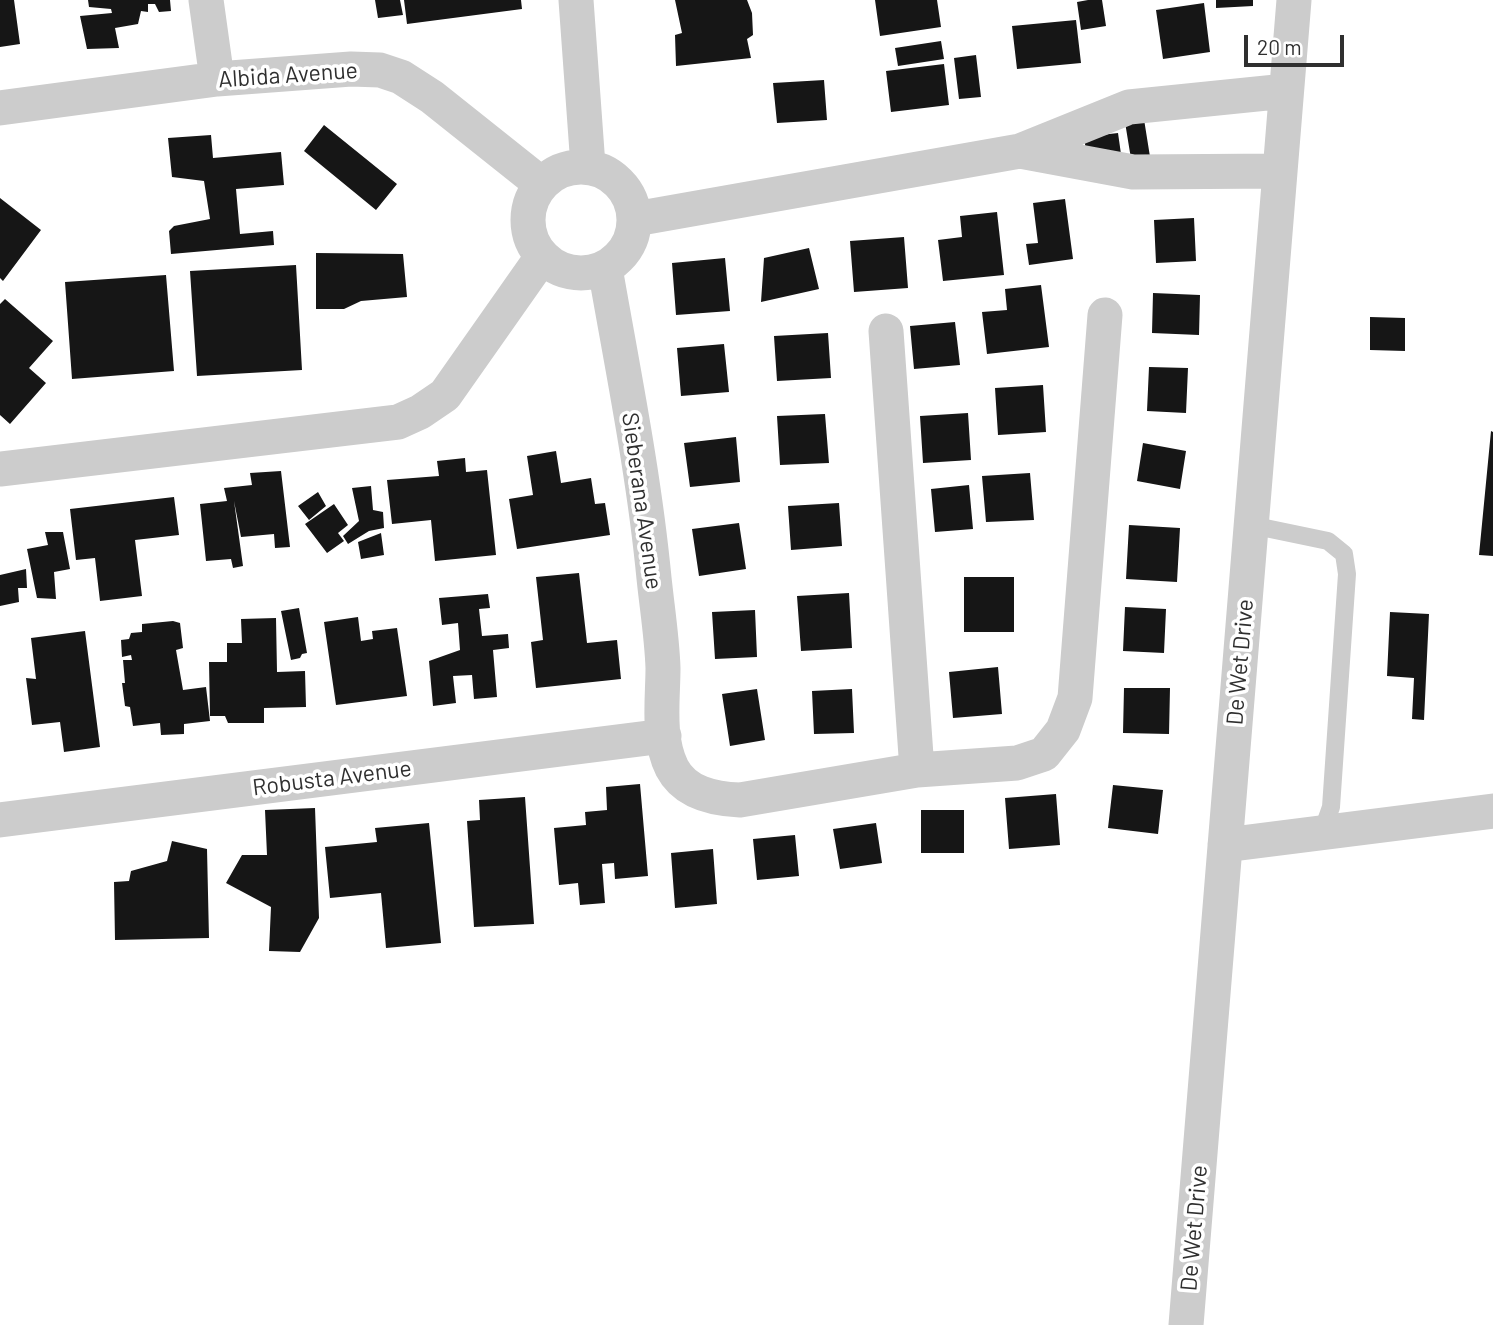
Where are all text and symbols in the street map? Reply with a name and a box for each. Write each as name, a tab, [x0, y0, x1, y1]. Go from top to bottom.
scale bar	[1248, 21, 1348, 65]
text: 20 m	[1257, 34, 1302, 59]
street label: Albida Avenue	[217, 56, 359, 94]
street label: Sieberana Avenue	[616, 411, 668, 591]
street label: De Wet Drive	[1221, 598, 1259, 726]
street label: Robusta Avenue	[251, 755, 413, 801]
street label: De Wet Drive	[1175, 1164, 1213, 1292]

